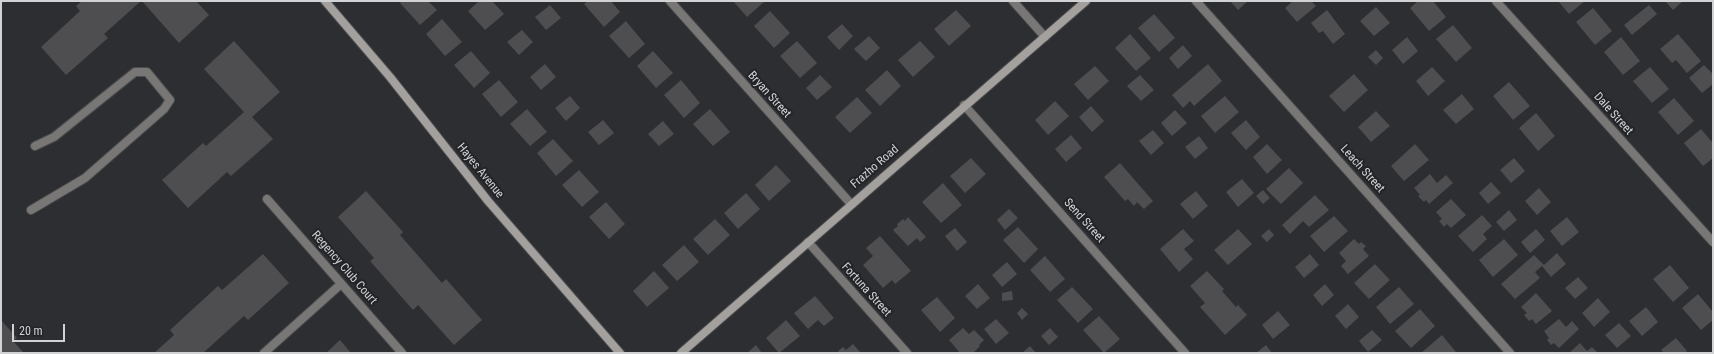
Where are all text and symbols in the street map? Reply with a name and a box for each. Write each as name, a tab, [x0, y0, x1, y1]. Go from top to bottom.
street label: Bryan Street	[744, 69, 794, 121]
street label: Dale Street	[1590, 90, 1636, 138]
street label: Hayes Avenue	[454, 141, 506, 201]
street label: Frazho Road	[848, 142, 902, 192]
street label: Leach Street	[1337, 142, 1387, 196]
street label: Send Street	[1060, 196, 1108, 246]
street label: Regency Club Court	[308, 228, 380, 308]
street label: Fortuna Street	[838, 260, 894, 320]
scale bar	[14, 316, 67, 342]
text: 20 m	[19, 324, 43, 338]

